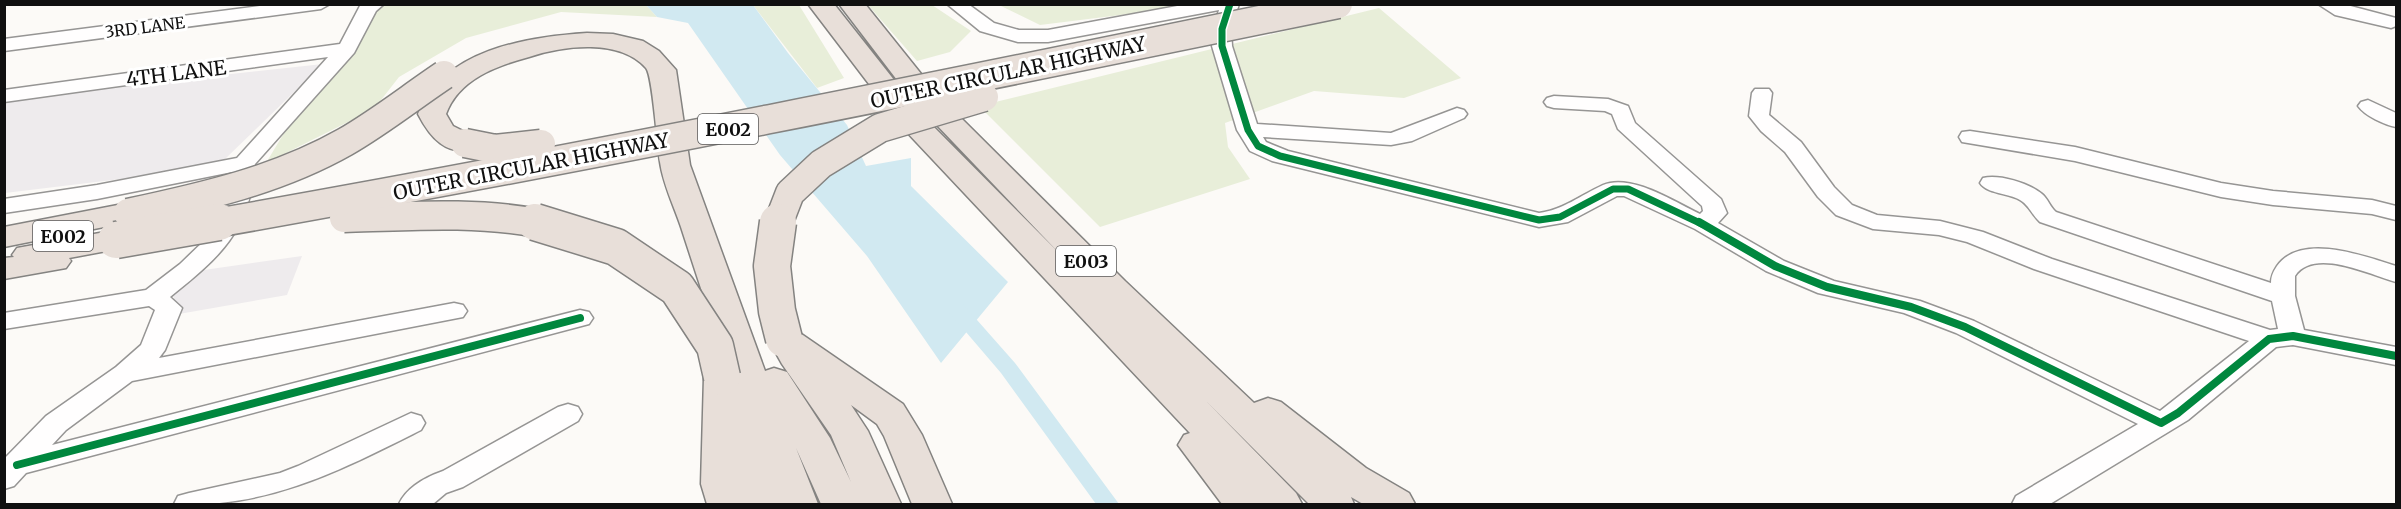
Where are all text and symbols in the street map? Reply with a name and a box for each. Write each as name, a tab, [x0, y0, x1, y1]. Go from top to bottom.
street label: 3RD LANE	[104, 12, 187, 42]
street label: OUTER CIRCULAR HIGHWAY	[868, 30, 1149, 113]
street label: 4TH LANE	[124, 54, 228, 92]
road number: E002	[698, 114, 758, 144]
street label: OUTER CIRCULAR HIGHWAY	[391, 127, 672, 205]
road number: E002	[33, 221, 93, 251]
road number: E003	[1056, 246, 1116, 276]

